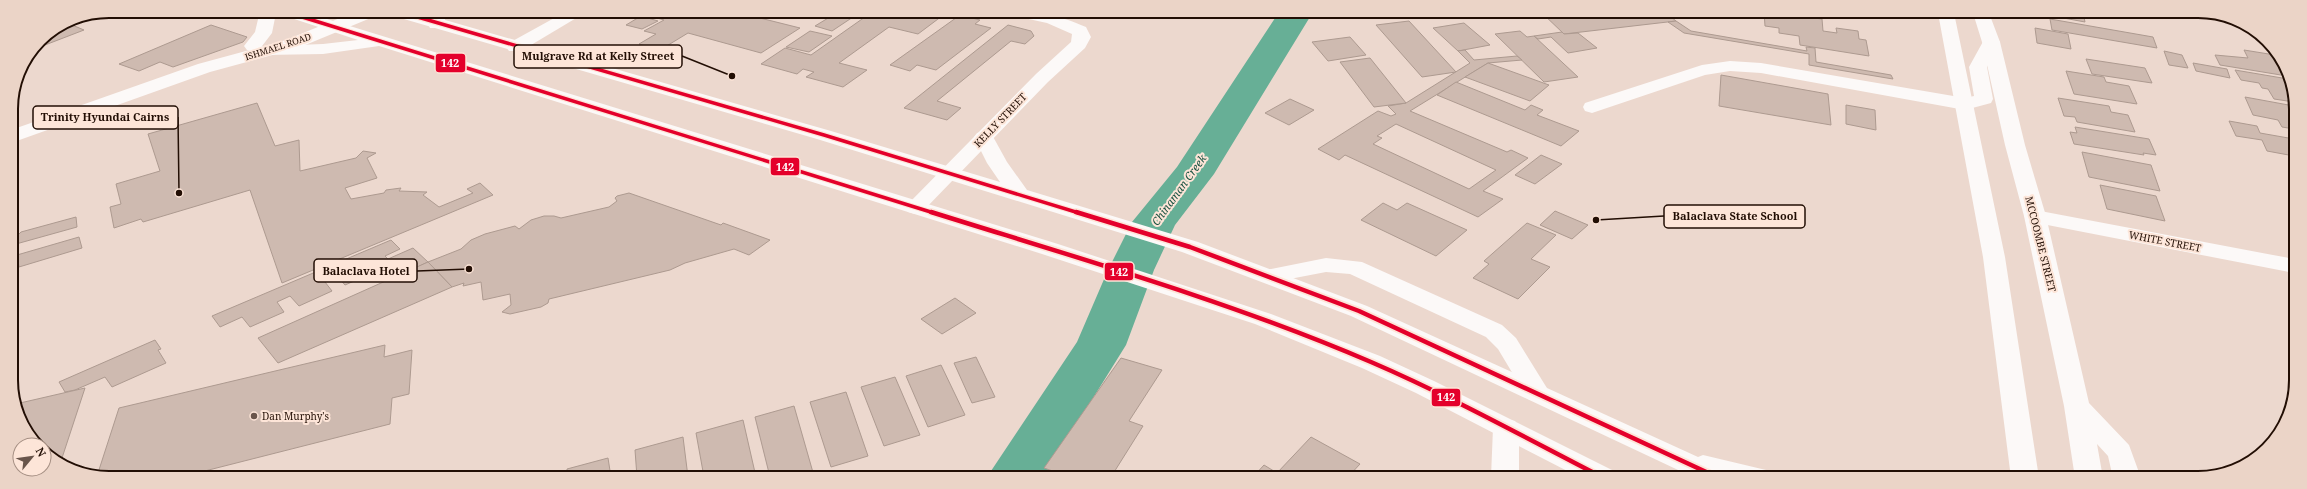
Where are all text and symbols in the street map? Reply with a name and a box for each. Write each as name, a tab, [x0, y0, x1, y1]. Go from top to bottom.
street label: ISHMAEL ROAD	[243, 30, 313, 63]
callout: Mulgrave Rd at Kelly Street	[514, 45, 682, 68]
text: Mulgrave Rd at Kelly Street	[522, 48, 675, 63]
line badge: 142	[435, 53, 466, 73]
text: 142	[441, 55, 459, 70]
street label: KELLY STREET	[970, 90, 1030, 150]
callout: Trinity Hyundai Cairns	[33, 106, 178, 129]
text: Trinity Hyundai Cairns	[41, 109, 169, 124]
water label: Chinaman Creek	[1148, 151, 1210, 228]
line badge: 142	[770, 157, 800, 176]
text: 142	[776, 159, 794, 174]
street label: MCCOOMBE STREET	[2022, 195, 2060, 293]
callout: Balaclava State School	[1664, 205, 1805, 228]
text: Balaclava State School	[1673, 208, 1798, 223]
street label: WHITE STREET	[2128, 227, 2202, 255]
callout: Balaclava Hotel	[314, 259, 417, 282]
line badge: 142	[1104, 262, 1134, 281]
text: Balaclava Hotel	[322, 263, 410, 278]
text: 142	[1110, 264, 1128, 279]
line badge: 142	[1431, 388, 1461, 407]
text: 142	[1437, 389, 1455, 404]
place label: Dan Murphy's	[262, 409, 330, 423]
marker: Dan Murphy's	[249, 411, 259, 421]
north arrow	[12, 437, 52, 477]
text: N	[33, 444, 50, 460]

